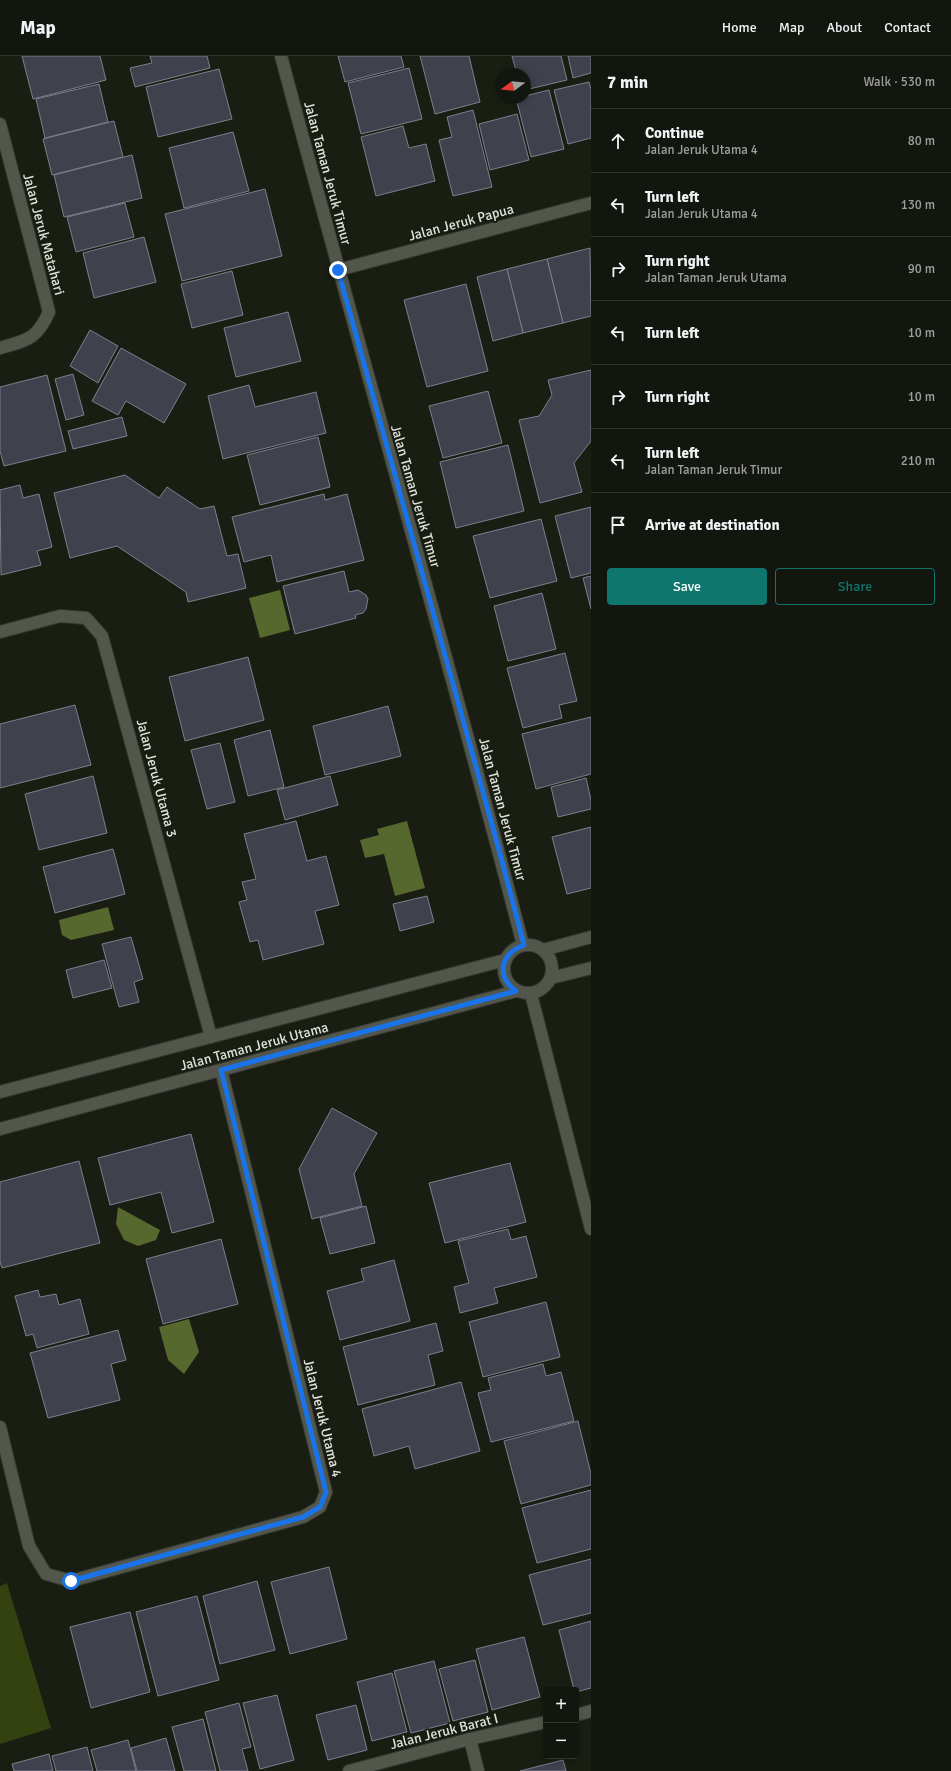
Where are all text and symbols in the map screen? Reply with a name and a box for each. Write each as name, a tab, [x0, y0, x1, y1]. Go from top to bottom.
text: Map	[20, 16, 56, 40]
text: Home	[722, 19, 757, 36]
text: Map	[779, 19, 804, 36]
text: About	[826, 19, 862, 36]
text: Contact	[884, 19, 931, 36]
north arrow	[495, 68, 531, 104]
text: 7 min	[607, 72, 648, 93]
text: Walk · 530 m	[864, 74, 935, 90]
street label: Jalan Taman Jeruk Timur	[300, 100, 355, 247]
text: Continue	[645, 124, 704, 142]
icon: ahead	[607, 130, 629, 152]
text: 80 m	[908, 133, 935, 149]
text: Jalan Jeruk Utama 4	[645, 142, 758, 158]
street label: Jalan Jeruk Matahari	[19, 171, 68, 297]
text: Turn left	[645, 188, 699, 206]
icon: left	[607, 194, 629, 216]
text: 130 m	[901, 197, 935, 213]
street label: Jalan Jeruk Papua	[407, 200, 516, 245]
text: Jalan Jeruk Utama 4	[645, 206, 758, 222]
text: Turn right	[645, 252, 710, 270]
icon: right	[607, 258, 629, 280]
route end	[329, 261, 347, 279]
text: 90 m	[908, 261, 935, 277]
text: Jalan Taman Jeruk Utama	[645, 270, 787, 286]
icon: left	[607, 322, 629, 344]
text: Turn left	[645, 324, 699, 342]
text: 10 m	[908, 325, 935, 341]
icon: right	[607, 386, 629, 408]
text: Turn right	[645, 388, 710, 406]
text: 10 m	[908, 389, 935, 405]
street label: Jalan Taman Jeruk Timur	[387, 423, 444, 570]
text: Turn left	[645, 444, 699, 462]
icon: left	[607, 450, 629, 472]
text: 210 m	[901, 453, 935, 469]
text: Jalan Taman Jeruk Timur	[645, 462, 782, 478]
icon: arrive	[607, 514, 629, 536]
text: Arrive at destination	[645, 516, 780, 534]
button: Save	[607, 568, 767, 605]
button: Share	[775, 568, 935, 605]
street label: Jalan Jeruk Utama 3	[133, 717, 180, 839]
street label: Jalan Taman Jeruk Timur	[475, 736, 530, 883]
street label: Jalan Taman Jeruk Utama	[178, 1019, 330, 1074]
street label: Jalan Jeruk Utama 4	[300, 1357, 346, 1480]
route start	[62, 1572, 80, 1590]
map controls	[543, 1687, 579, 1759]
button: +	[543, 1687, 579, 1723]
street label: Jalan Jeruk Barat I	[388, 1710, 500, 1753]
button: −	[543, 1723, 579, 1759]

